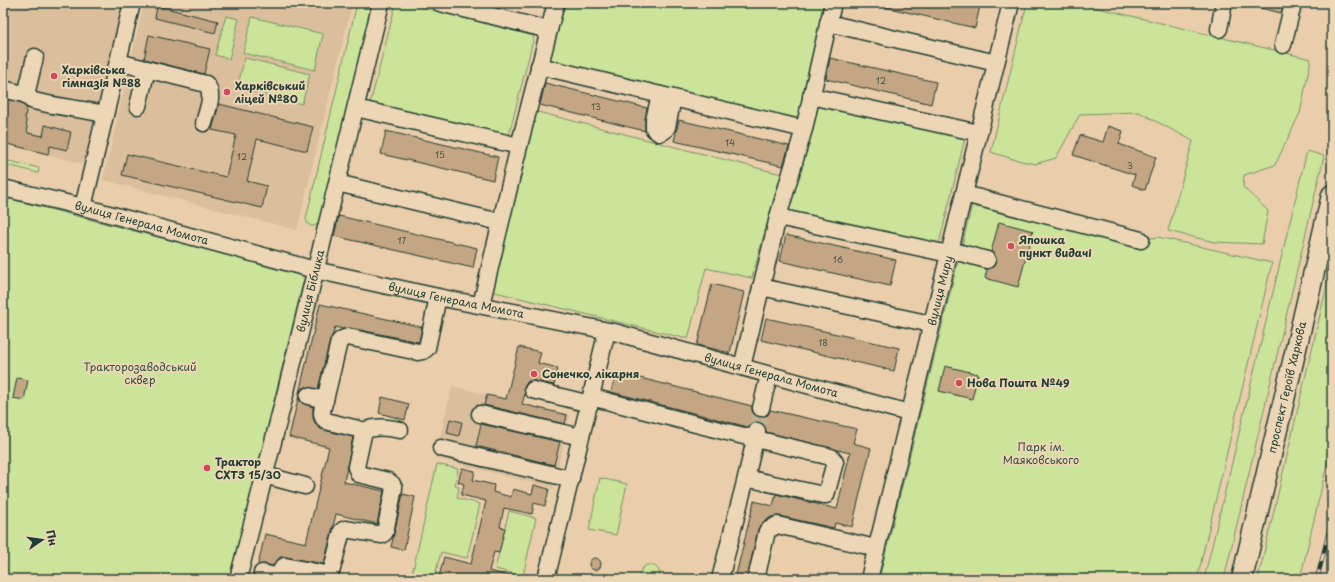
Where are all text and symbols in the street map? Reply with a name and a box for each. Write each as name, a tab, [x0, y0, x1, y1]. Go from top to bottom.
place label: Харківська гімназія №88	[62, 61, 141, 91]
marker: Харківська гімназія №88	[49, 71, 59, 81]
house number: 12	[876, 73, 886, 87]
place label: Харківський ліцей №80	[234, 77, 306, 107]
marker: Харківський ліцей №80	[222, 87, 232, 97]
house number: 13	[591, 99, 601, 113]
house number: 14	[725, 135, 735, 149]
house number: 15	[435, 147, 445, 161]
house number: 12	[237, 149, 247, 163]
house number: 3	[1127, 158, 1133, 172]
street label: вулиця Генерала Момота	[73, 196, 211, 249]
place label: Япошка пункт видачі	[1018, 231, 1092, 261]
house number: 17	[398, 233, 407, 247]
marker: Япошка пункт видачі	[1006, 241, 1016, 251]
street label: вулиця Біблика	[292, 248, 328, 334]
house number: 16	[833, 252, 843, 266]
street label: вулиця Миру	[923, 254, 956, 327]
street label: вулиця Генерала Момота	[387, 277, 526, 322]
street label: проспект Героїв Харкова	[1263, 319, 1310, 455]
house number: 18	[818, 335, 828, 349]
street label: вулиця Генерала Момота	[702, 348, 840, 401]
park label: Тракторозаводський сквер	[84, 358, 196, 388]
place label: Сонечко, лікарня	[542, 365, 639, 382]
marker: Сонечко, лікарня	[529, 369, 539, 379]
place label: Нова Пошта №49	[967, 374, 1070, 391]
marker: Нова Пошта №49	[954, 378, 964, 388]
park label: Парк ім. Маяковського	[1003, 438, 1079, 468]
place label: Трактор СХТЗ 15/30	[215, 453, 281, 483]
marker: Трактор СХТЗ 15/30	[202, 463, 212, 473]
north arrow	[22, 520, 62, 560]
text: Пн	[42, 528, 62, 547]

